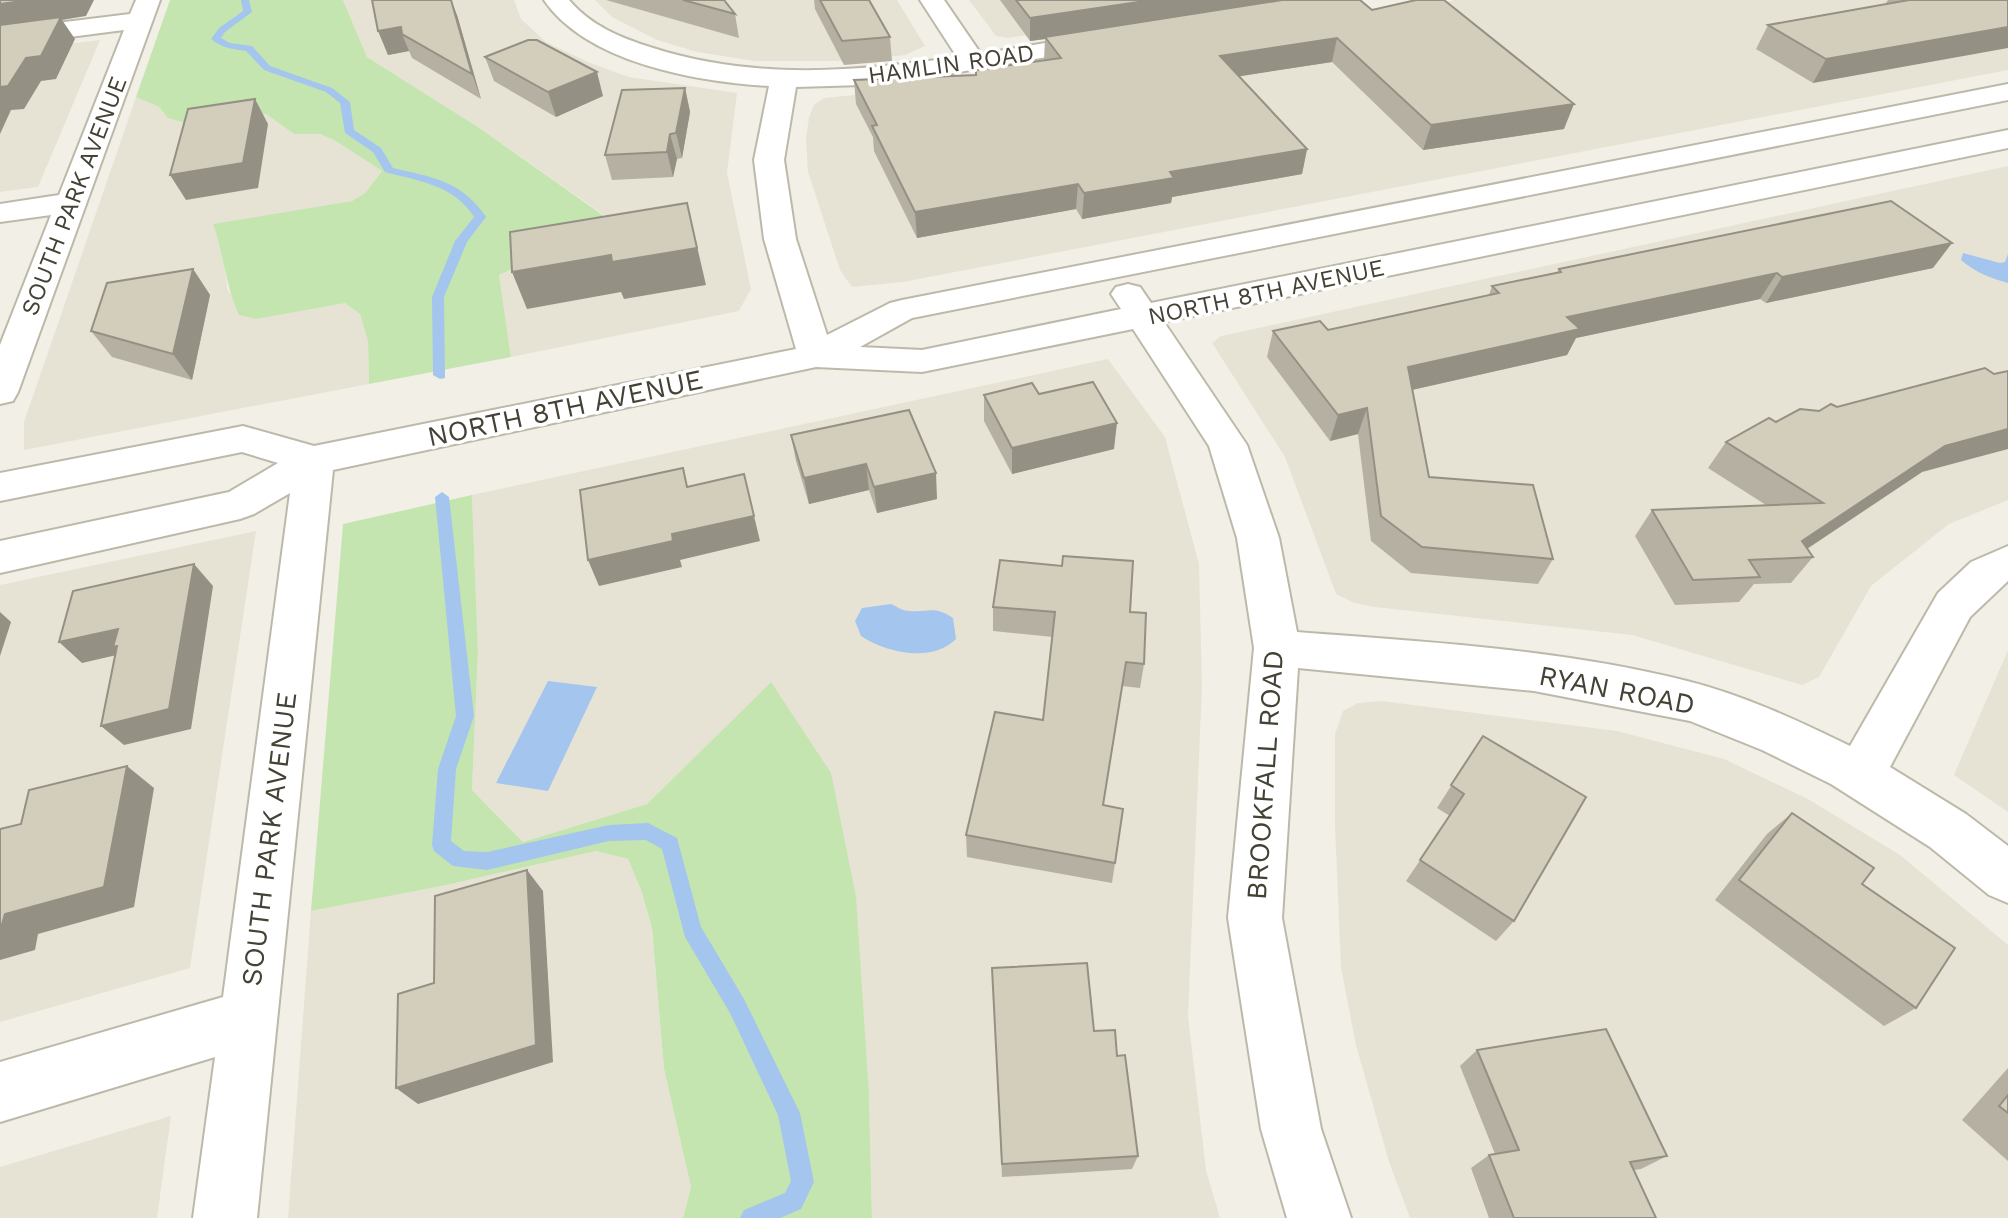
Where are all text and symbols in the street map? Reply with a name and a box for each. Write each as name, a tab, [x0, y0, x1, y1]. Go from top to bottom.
street label: HAMLIN ROAD	[866, 38, 1036, 90]
street label: SOUTH PARK AVENUE	[15, 73, 133, 319]
street label: NORTH 8TH AVENUE	[1145, 253, 1387, 331]
street label: NORTH 8TH AVENUE	[424, 363, 706, 453]
street label: BROOKFALL ROAD	[1240, 649, 1290, 901]
street label: RYAN ROAD	[1536, 659, 1698, 721]
street label: SOUTH PARK AVENUE	[235, 690, 303, 988]

